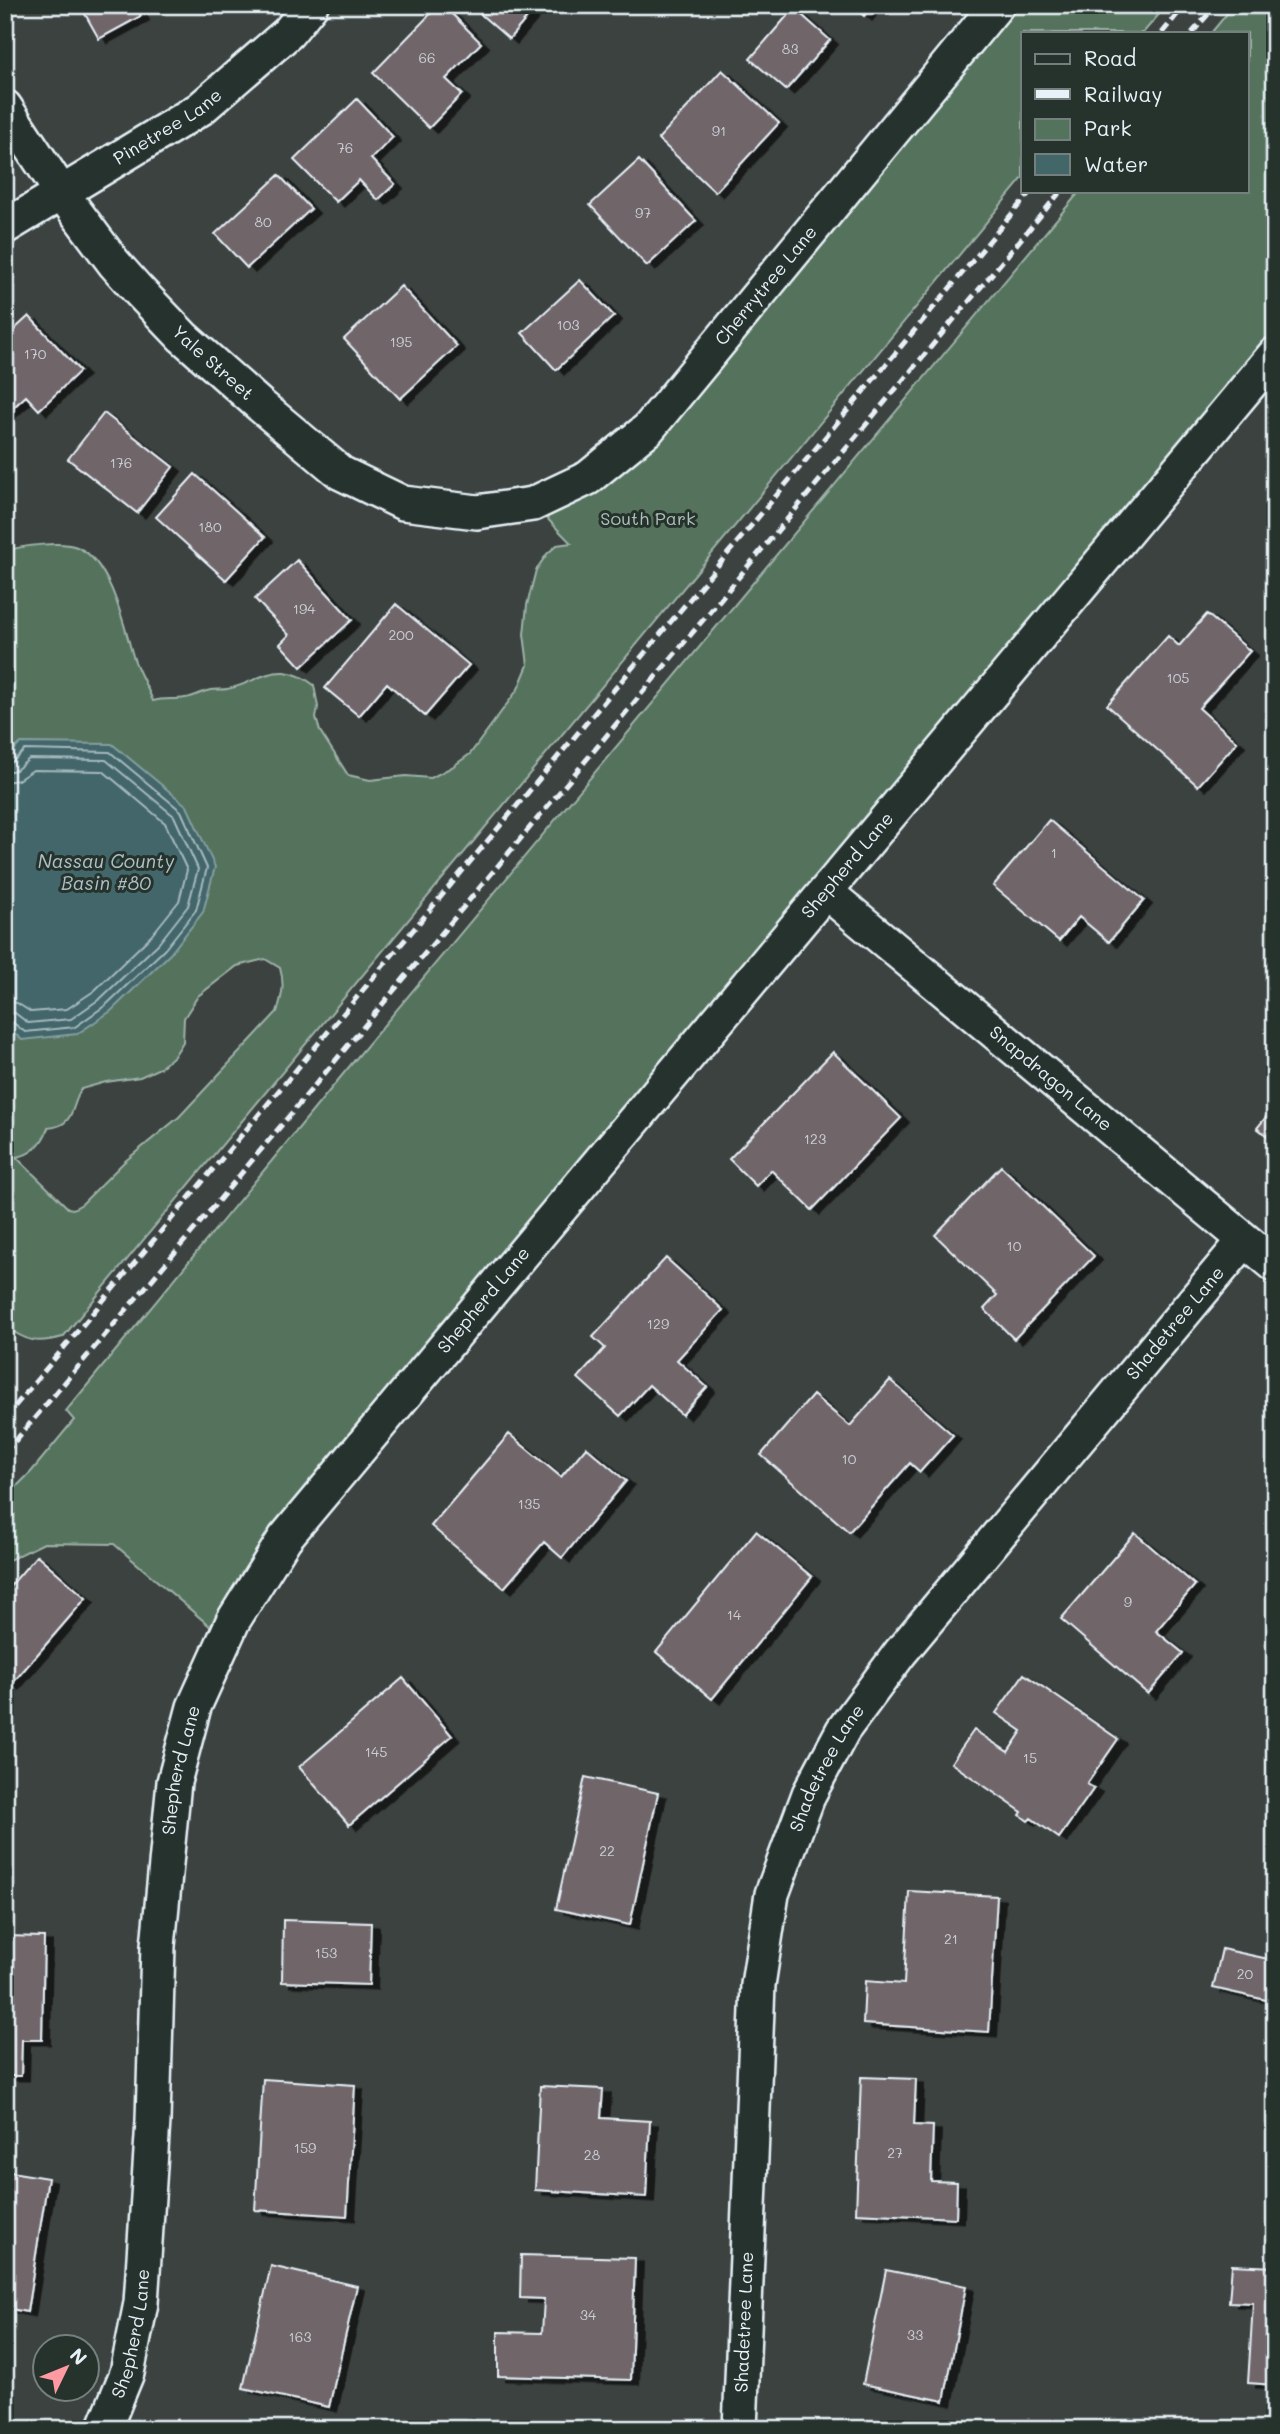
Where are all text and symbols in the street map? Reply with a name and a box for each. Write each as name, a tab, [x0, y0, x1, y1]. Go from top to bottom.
legend	[1021, 32, 1248, 192]
house number: 83	[782, 39, 798, 58]
text: Road	[1084, 44, 1136, 71]
house number: 66	[419, 48, 435, 67]
text: Railway	[1084, 80, 1163, 107]
street label: Pinetree Lane	[108, 83, 226, 170]
text: Park	[1084, 114, 1132, 141]
house number: 91	[712, 121, 726, 140]
house number: 76	[337, 138, 353, 157]
text: Water	[1084, 150, 1148, 177]
house number: 97	[635, 203, 651, 222]
house number: 80	[254, 212, 272, 231]
street label: Cherrytree Lane	[709, 220, 822, 350]
house number: 103	[556, 315, 580, 334]
street label: Yale Street	[167, 320, 259, 405]
house number: 195	[390, 332, 412, 351]
house number: 170	[24, 344, 47, 363]
house number: 176	[110, 453, 132, 472]
park label: South Park	[600, 506, 696, 530]
house number: 180	[198, 517, 222, 536]
house number: 194	[293, 599, 316, 618]
house number: 200	[388, 625, 414, 644]
house number: 105	[1166, 668, 1190, 687]
street label: Shepherd Lane	[795, 806, 898, 923]
house number: 1	[1051, 843, 1057, 862]
water label: Nassau County Basin #80	[38, 848, 174, 895]
street label: Snapdragon Lane	[985, 1020, 1118, 1136]
house number: 123	[804, 1129, 826, 1148]
house number: 10	[1007, 1236, 1022, 1255]
street label: Shepherd Lane	[431, 1241, 535, 1358]
street label: Shadetree Lane	[1120, 1261, 1229, 1384]
house number: 129	[647, 1314, 669, 1333]
house number: 10	[842, 1449, 857, 1468]
house number: 135	[518, 1494, 540, 1513]
house number: 9	[1124, 1592, 1132, 1611]
house number: 14	[727, 1605, 742, 1624]
street label: Shadetree Lane	[783, 1699, 869, 1835]
street label: Shepherd Lane	[156, 1703, 205, 1836]
house number: 145	[365, 1742, 387, 1761]
house number: 15	[1023, 1748, 1037, 1767]
house number: 22	[599, 1841, 615, 1860]
house number: 21	[944, 1929, 958, 1948]
house number: 153	[315, 1943, 337, 1962]
house number: 20	[1237, 1964, 1254, 1983]
house number: 159	[294, 2138, 316, 2157]
house number: 27	[887, 2143, 903, 2162]
house number: 28	[584, 2145, 600, 2164]
street label: Shadetree Lane	[728, 2251, 758, 2393]
street label: Shepherd Lane	[105, 2268, 154, 2402]
house number: 34	[580, 2305, 597, 2324]
house number: 33	[907, 2325, 923, 2344]
house number: 163	[289, 2327, 311, 2346]
north arrow	[32, 2332, 102, 2402]
text: N	[65, 2342, 93, 2370]

